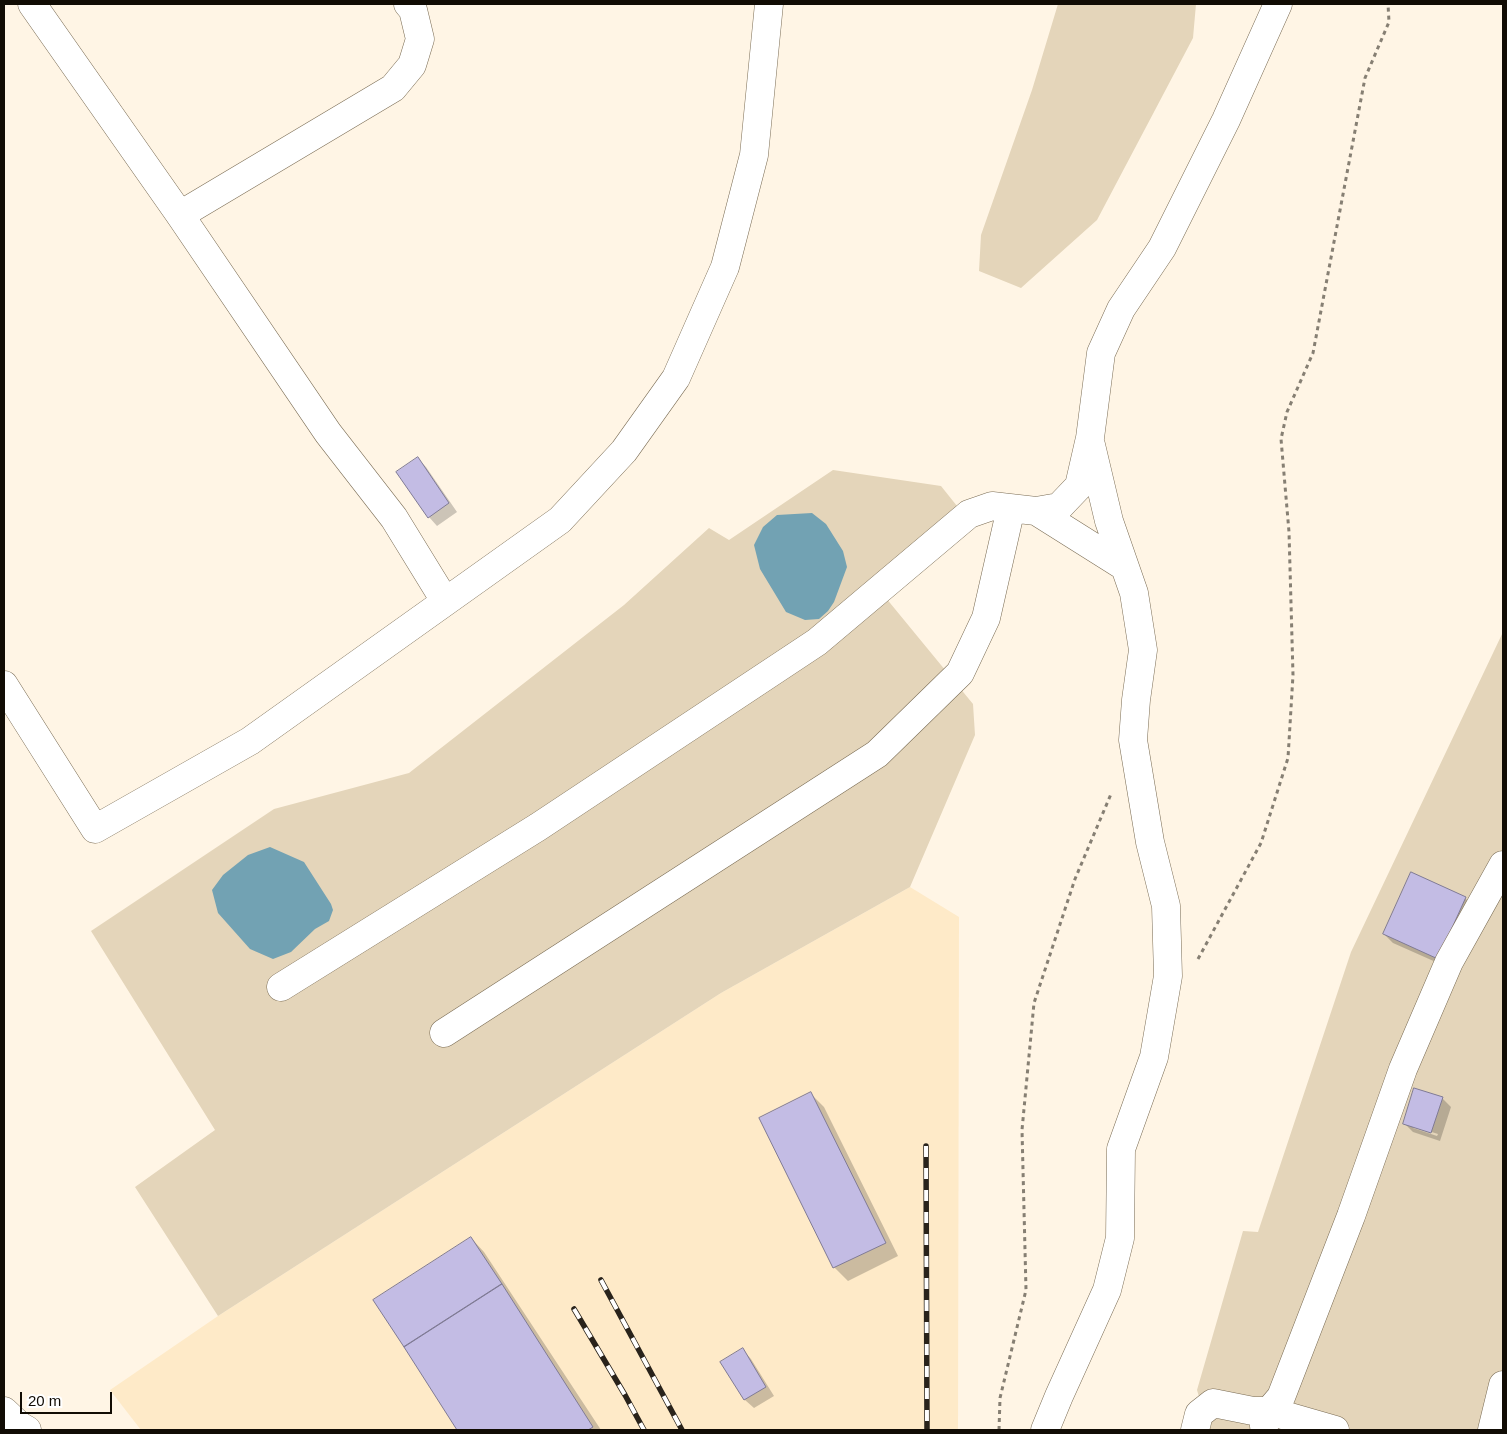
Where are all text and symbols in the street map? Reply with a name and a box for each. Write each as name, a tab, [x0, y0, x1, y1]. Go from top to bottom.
scale bar	[22, 1382, 115, 1414]
text: 20 m	[28, 1392, 61, 1409]

